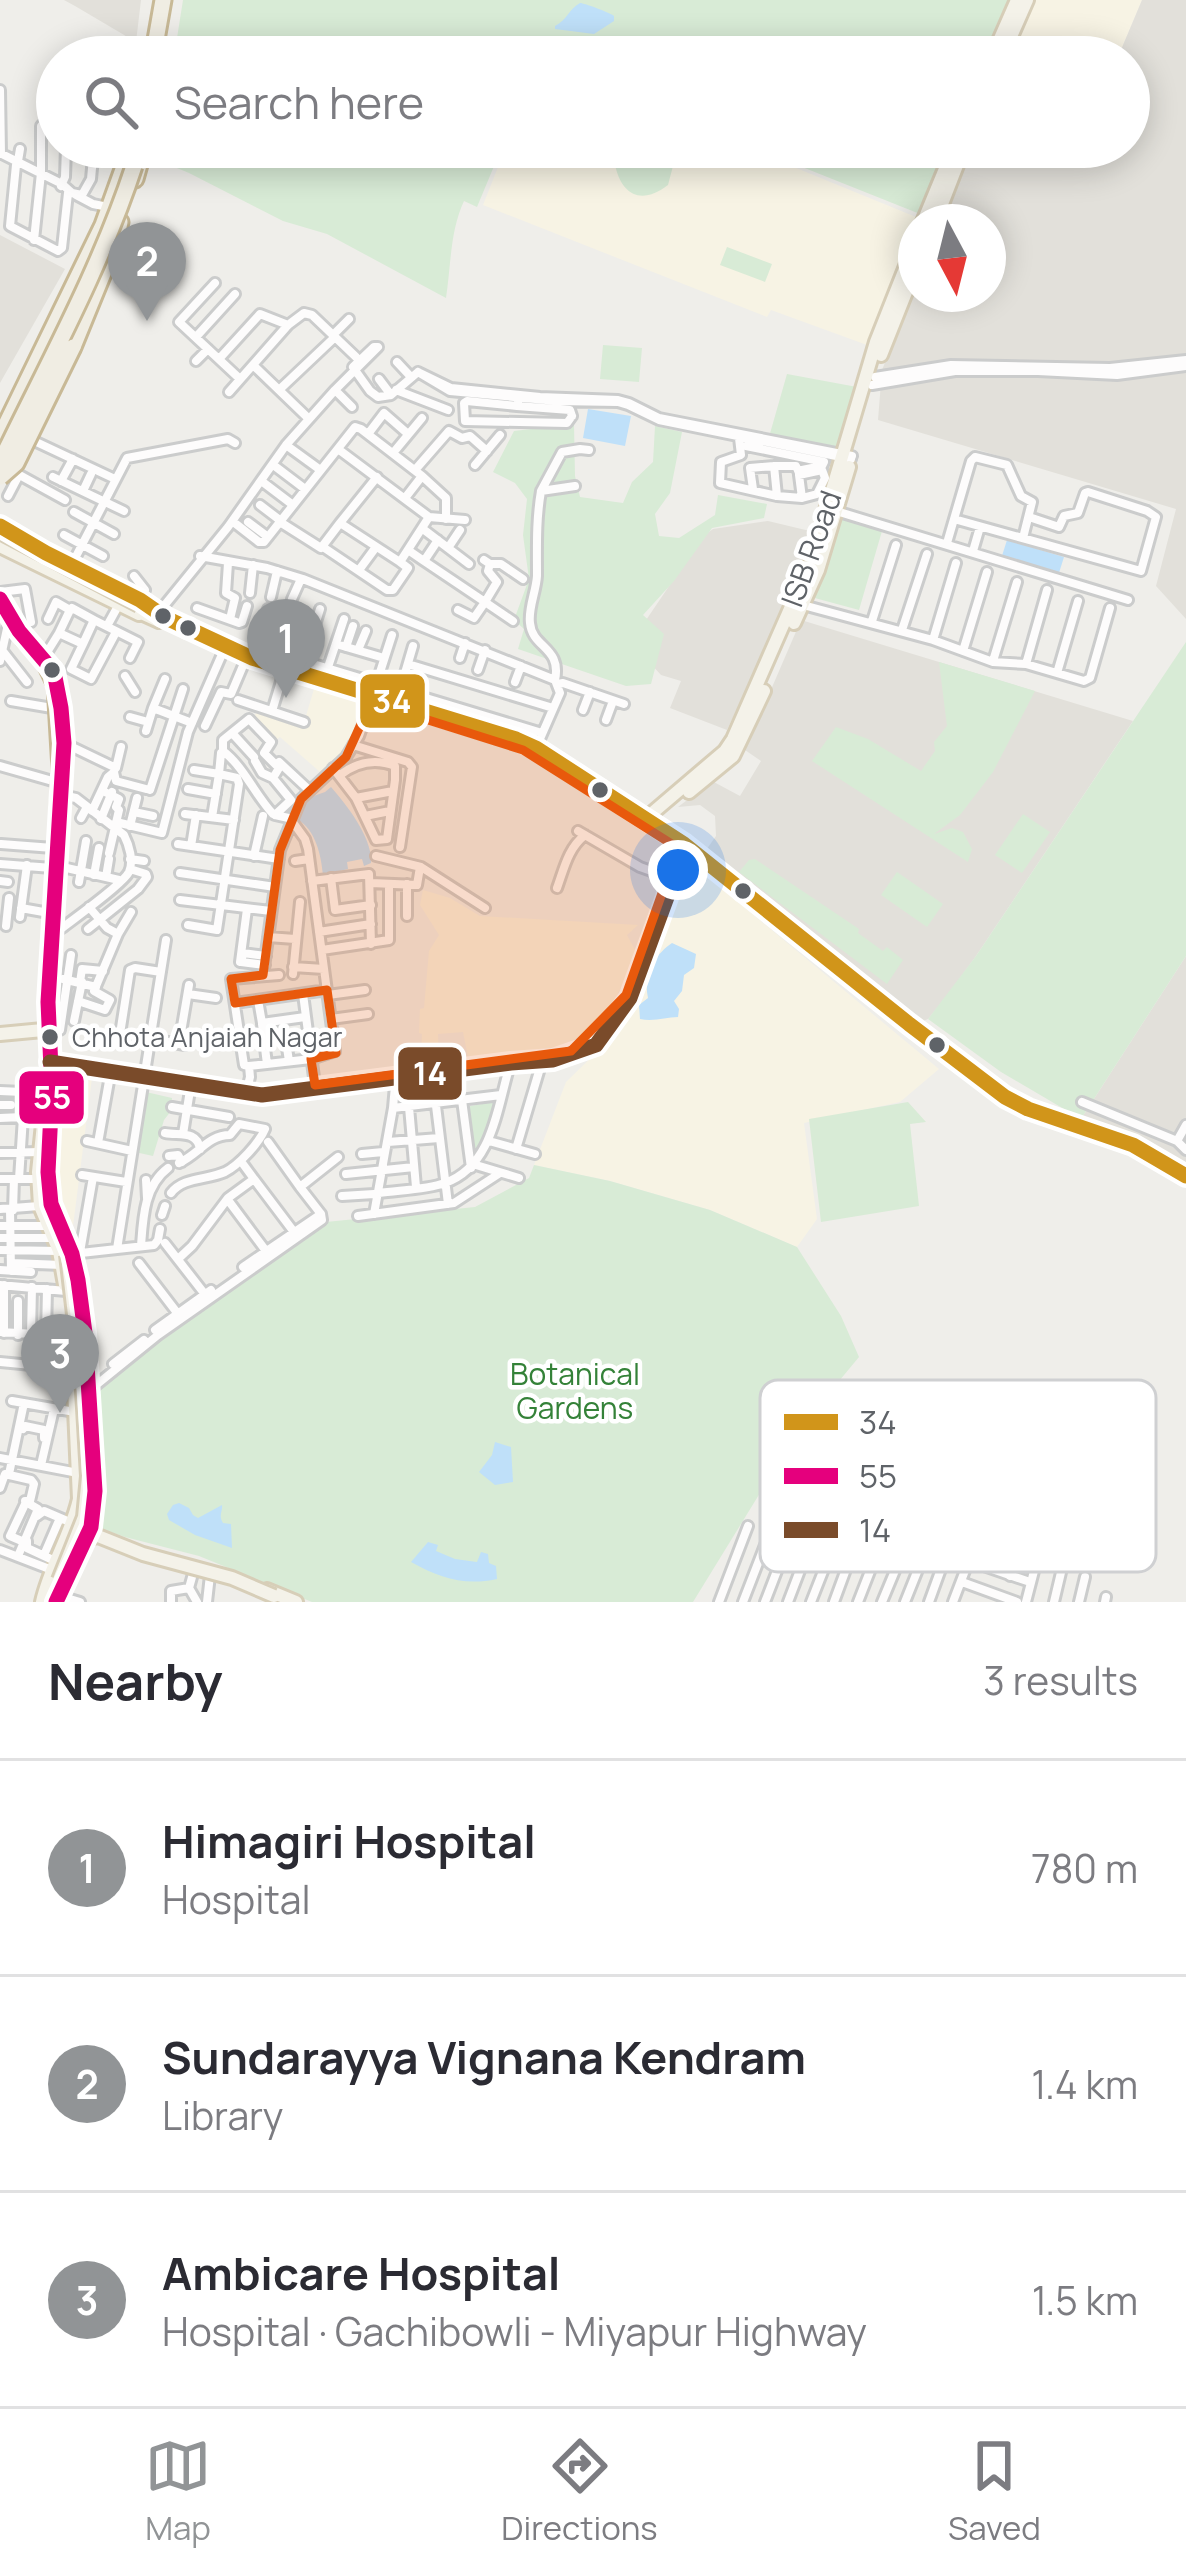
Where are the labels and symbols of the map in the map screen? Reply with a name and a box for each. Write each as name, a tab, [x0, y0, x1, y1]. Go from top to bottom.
north arrow	[898, 204, 1006, 312]
pin: 2	[108, 222, 186, 321]
street label: ISB Road	[771, 485, 851, 612]
pin: 1	[247, 599, 325, 698]
unlabelled marker	[152, 605, 174, 627]
unlabelled marker	[177, 617, 199, 639]
unlabelled marker	[41, 659, 63, 681]
line badge: 34	[358, 672, 427, 730]
text: 34	[372, 678, 412, 723]
unlabelled marker	[589, 779, 611, 801]
your location	[648, 840, 708, 900]
unlabelled marker	[732, 880, 754, 902]
place label: Chhota Anjaiah Nagar	[72, 1018, 343, 1055]
marker: Chhota Anjaiah Nagar	[39, 1026, 61, 1048]
unlabelled marker	[926, 1034, 948, 1056]
line badge: 14	[396, 1045, 464, 1102]
text: 14	[413, 1050, 447, 1095]
line badge: 55	[17, 1069, 86, 1126]
text: 55	[33, 1074, 71, 1119]
pin: 3	[21, 1314, 99, 1413]
park label: Botanical Gardens	[510, 1353, 640, 1428]
legend	[760, 1380, 1156, 1572]
text: 34	[859, 1399, 897, 1444]
text: 55	[859, 1453, 897, 1498]
text: 14	[859, 1507, 891, 1552]

